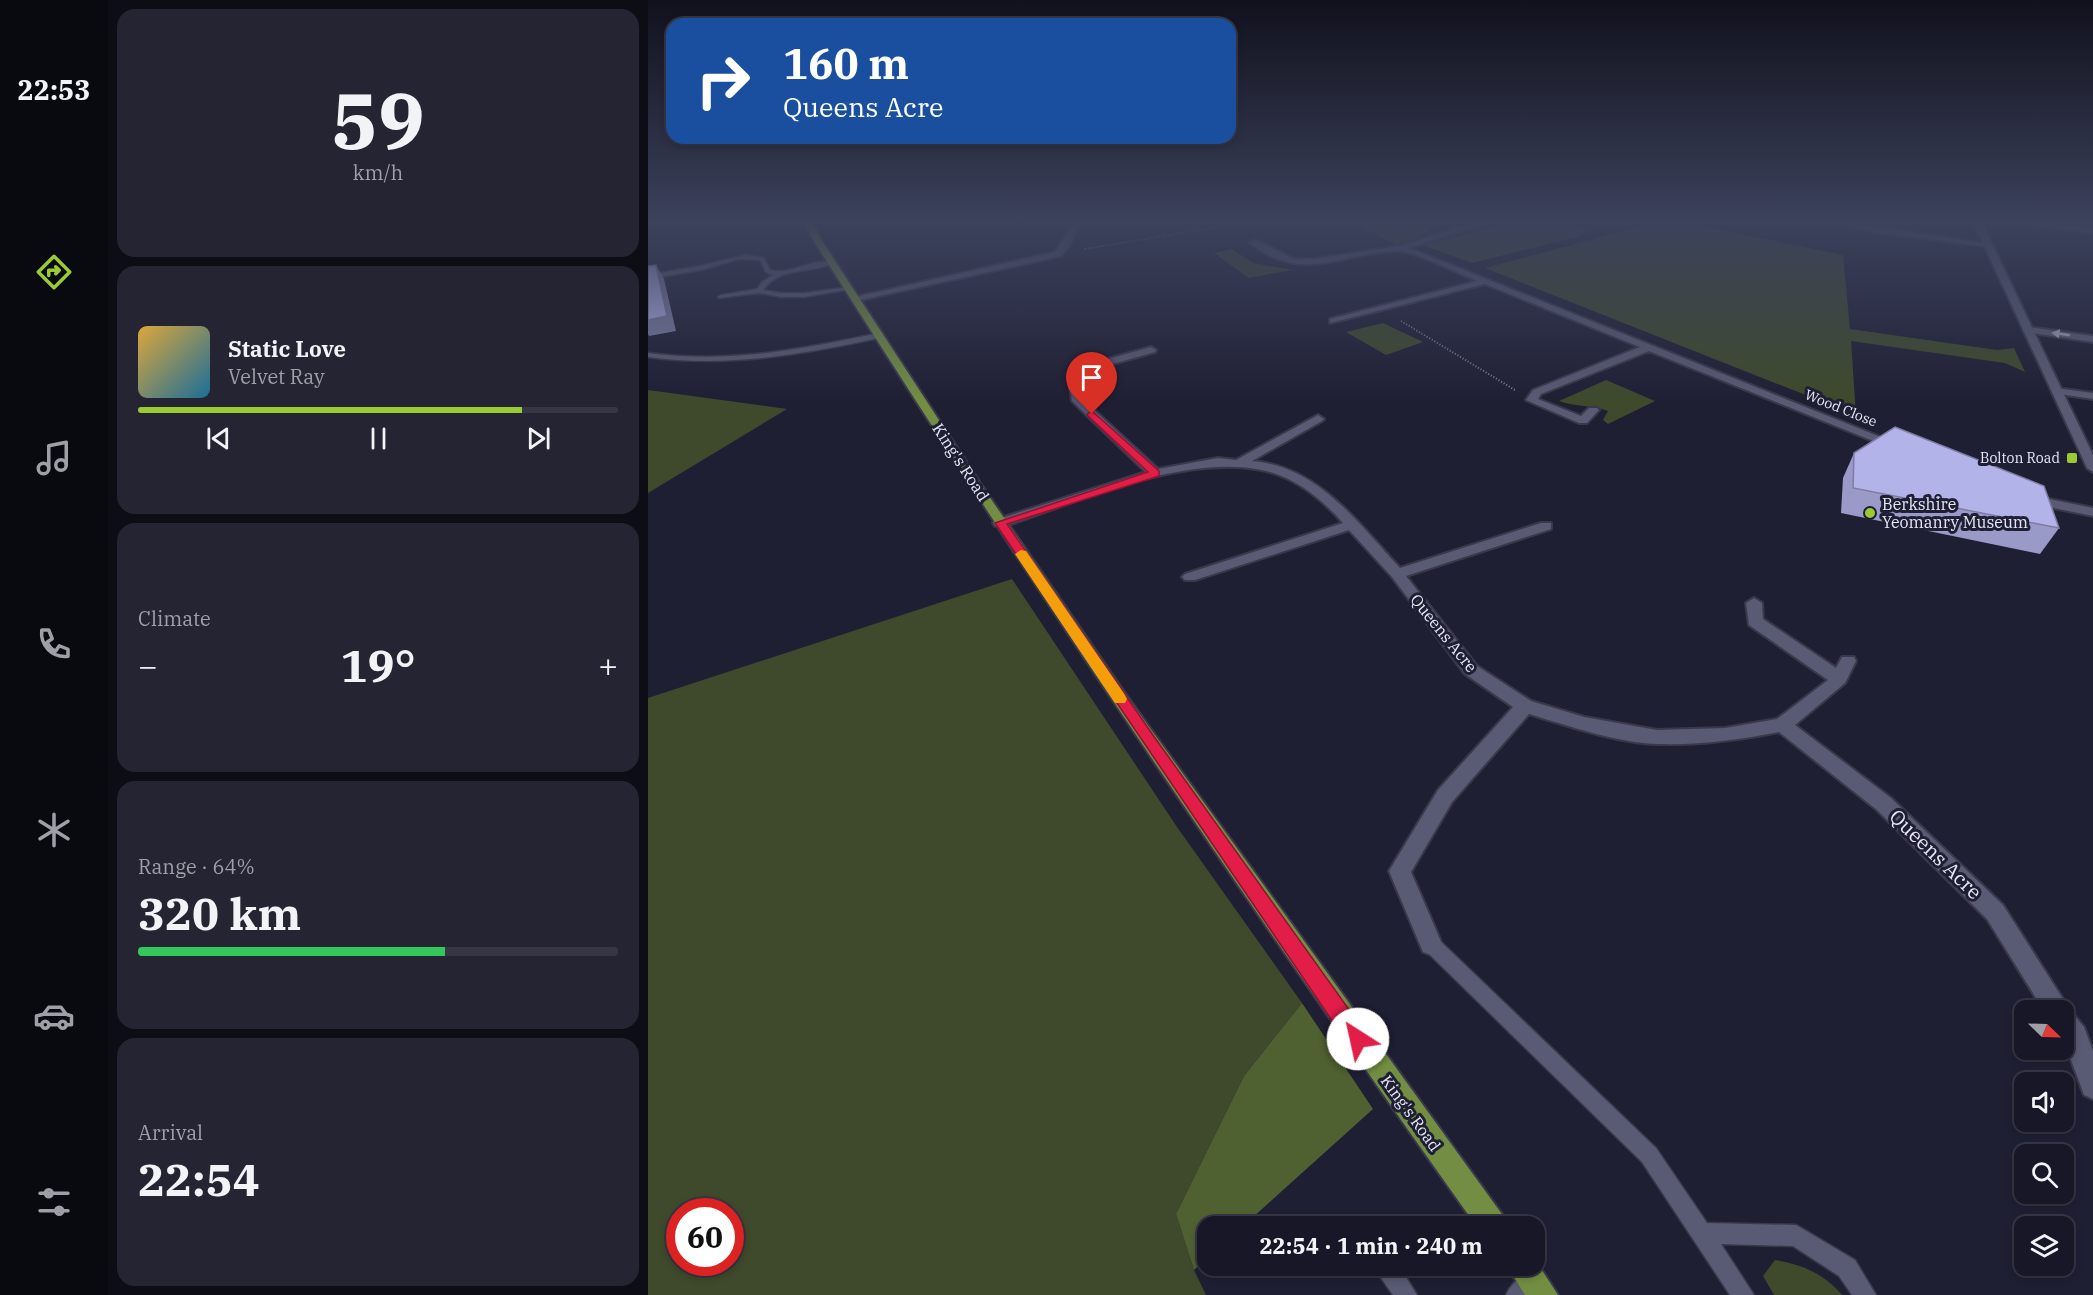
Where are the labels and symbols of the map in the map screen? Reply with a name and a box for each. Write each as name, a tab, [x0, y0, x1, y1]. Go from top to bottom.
one-way arrow	[2051, 330, 2070, 339]
pin	[1066, 352, 1117, 414]
street label: Wood Close	[1802, 385, 1880, 431]
street label: King's Road	[928, 419, 994, 505]
place label: Bolton Road	[1980, 449, 2060, 467]
marker: Bolton Road	[2065, 451, 2079, 465]
place label: Berkshire Yeomanry Museum	[1882, 494, 2028, 532]
marker: Berkshire Yeomanry Museum	[1863, 506, 1877, 520]
street label: Queens Acre	[1406, 590, 1482, 676]
street label: Queens Acre	[1884, 803, 1988, 905]
north arrow	[2014, 1000, 2074, 1060]
position arrow	[1326, 1007, 1390, 1071]
street label: King's Road	[1377, 1071, 1445, 1155]
speed limit sign: 60	[666, 1198, 744, 1276]

